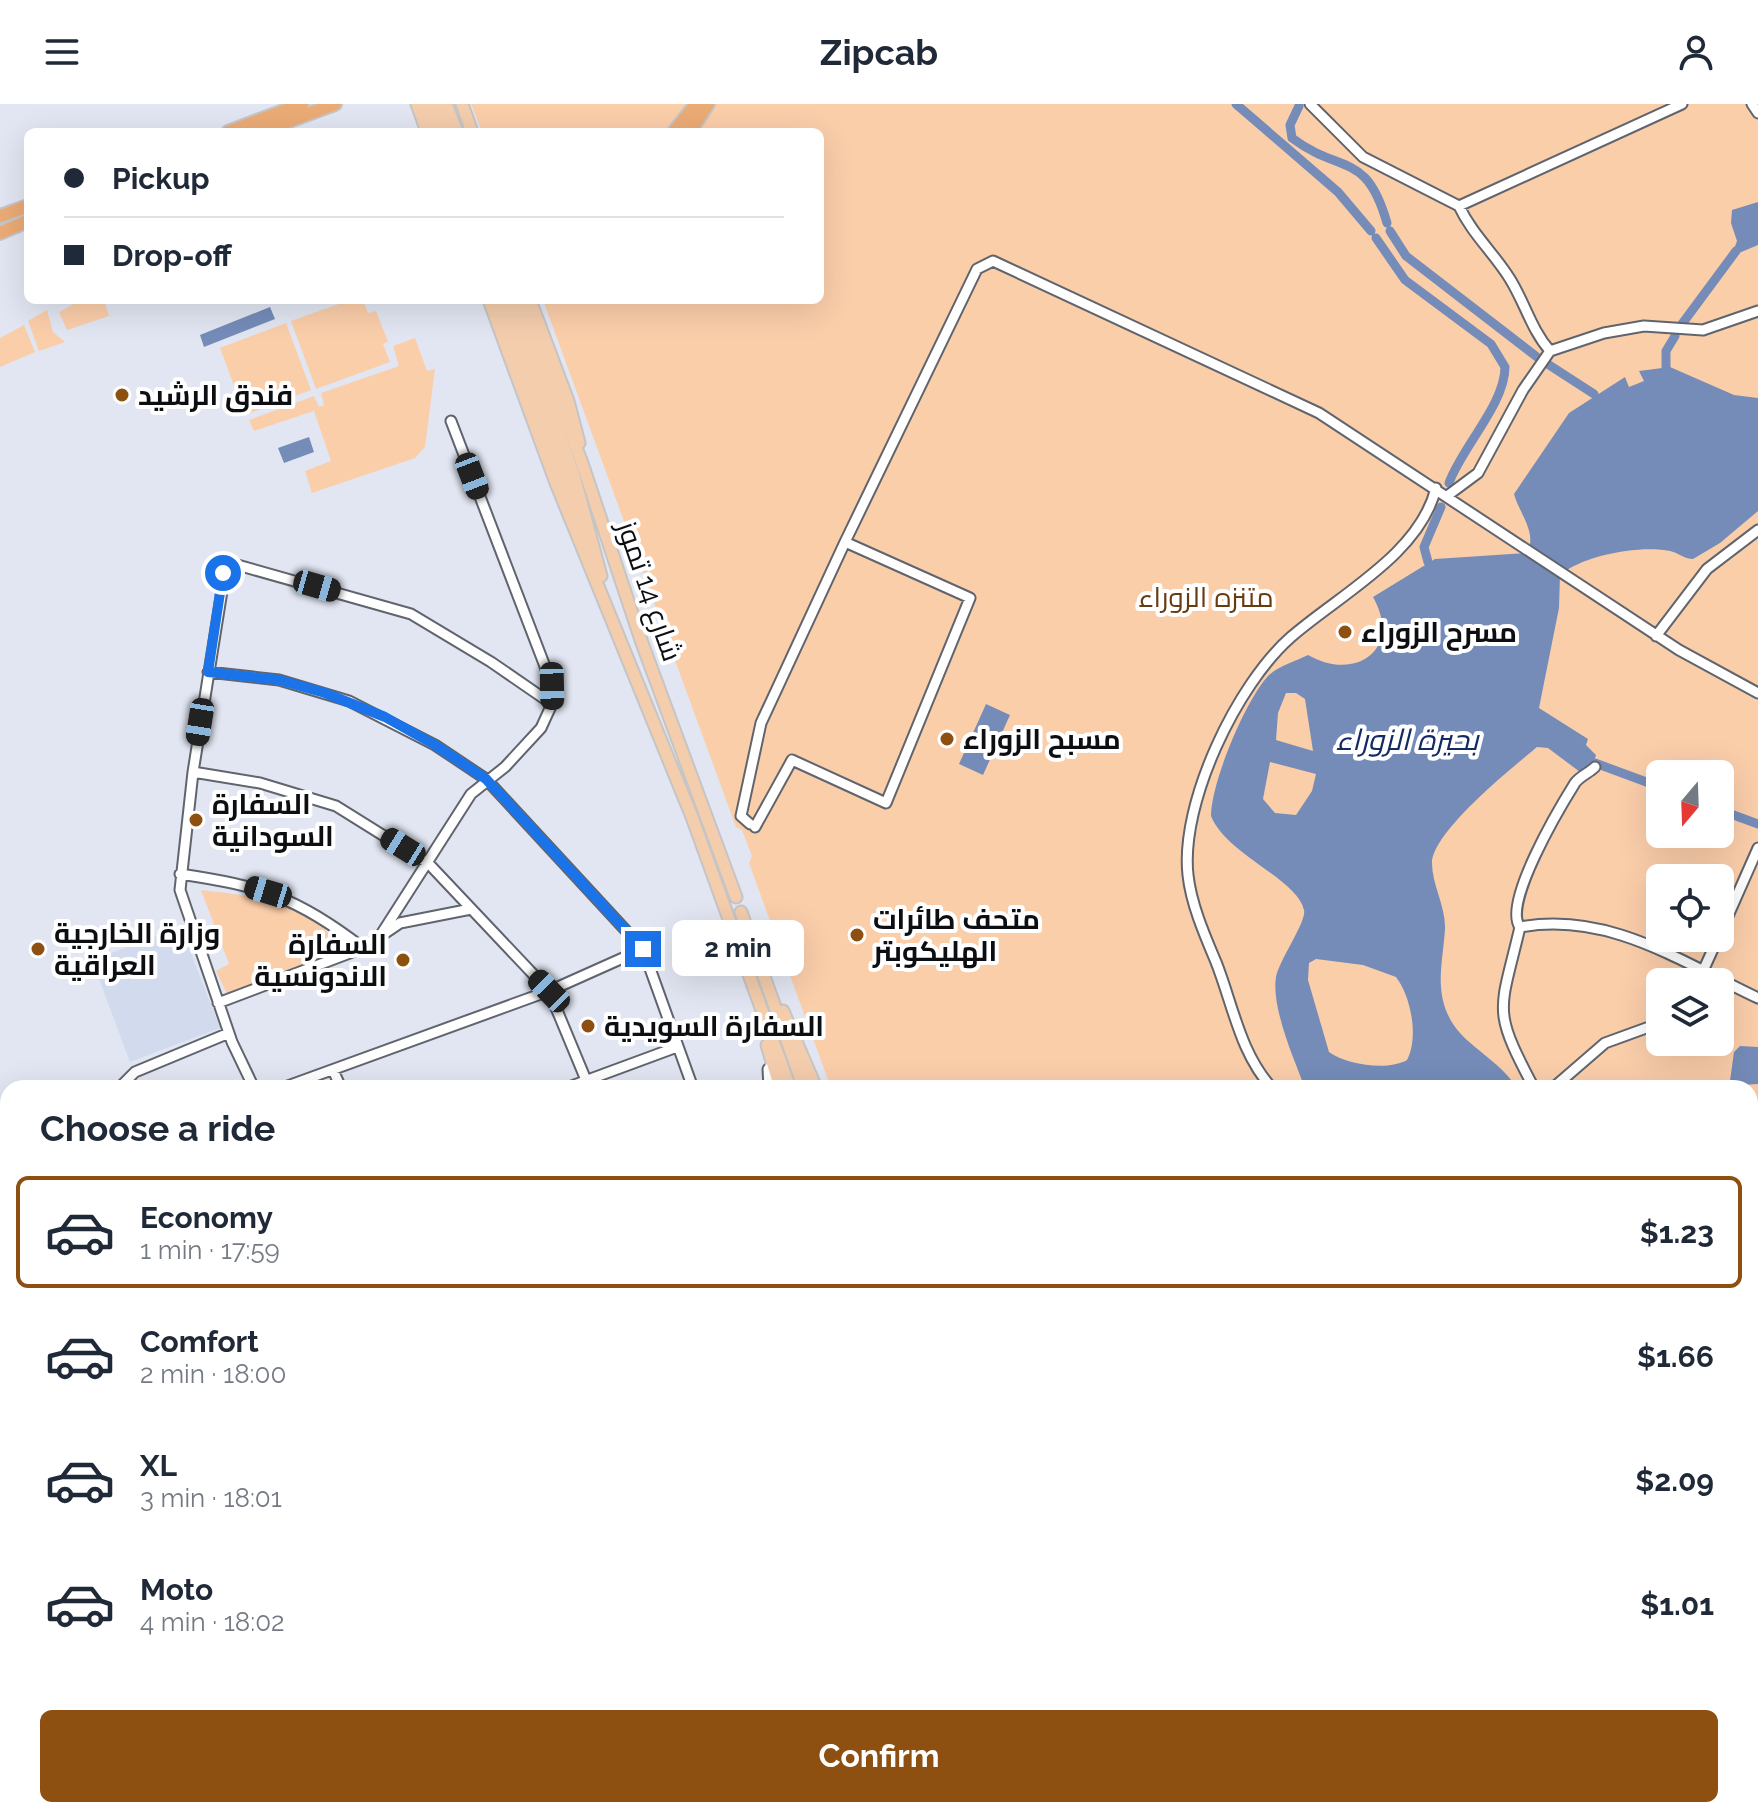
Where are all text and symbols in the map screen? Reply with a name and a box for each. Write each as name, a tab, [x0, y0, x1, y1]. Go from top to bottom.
icon: menu	[40, 30, 84, 74]
icon: person	[1674, 30, 1718, 74]
text: Zipcab	[820, 31, 938, 73]
text: Pickup	[112, 161, 210, 196]
text: Drop-off	[112, 238, 232, 273]
place label: فندق الرشيد	[138, 379, 293, 413]
marker: فندق الرشيد	[113, 386, 131, 404]
car	[452, 449, 492, 503]
street label: شارع 14 تموز	[608, 515, 689, 666]
route start	[205, 555, 241, 591]
car	[291, 568, 343, 604]
park label: متنزه الزوراء	[1138, 581, 1274, 614]
place label: مسرح الزوراء	[1361, 616, 1517, 651]
marker: مسرح الزوراء	[1336, 623, 1354, 641]
car	[540, 662, 564, 710]
car	[184, 696, 216, 748]
water label: بحيرة الزوراء	[1336, 722, 1480, 757]
place label: مسبح الزوراء	[963, 723, 1121, 758]
marker: مسبح الزوراء	[938, 730, 956, 748]
north arrow	[1646, 760, 1734, 848]
map controls	[1646, 760, 1734, 1056]
place label: السفارة السودانية	[212, 788, 334, 853]
marker: السفارة السودانية	[187, 811, 205, 829]
car	[376, 824, 430, 870]
button: locate	[1646, 864, 1734, 952]
car	[242, 874, 294, 910]
place label: متحف طائرات الهليكوبتر	[872, 903, 1040, 969]
place label: وزارة الخارجية العراقية	[54, 917, 220, 982]
callout: 2 min	[671, 921, 803, 977]
marker: متحف طائرات الهليكوبتر	[848, 926, 866, 944]
place label: السفارة الاندونسية	[254, 928, 387, 993]
route end	[625, 931, 661, 967]
text: 2 min	[704, 933, 772, 963]
marker: وزارة الخارجية العراقية	[29, 940, 47, 958]
marker: السفارة الاندونسية	[394, 951, 412, 969]
car	[524, 965, 574, 1017]
button: layers	[1646, 968, 1734, 1056]
place label: السفارة السويدية	[604, 1010, 824, 1043]
marker: السفارة السويدية	[579, 1017, 597, 1035]
text: Choose a ride	[40, 1107, 275, 1149]
icon: car	[44, 1196, 116, 1268]
text: Economy	[140, 1200, 273, 1235]
text: $1.23	[1640, 1215, 1714, 1250]
text: 1 min · 17:59	[140, 1235, 280, 1265]
icon: car	[44, 1320, 116, 1392]
text: Comfort	[140, 1324, 259, 1359]
text: $1.66	[1637, 1339, 1714, 1374]
text: 2 min · 18:00	[140, 1359, 286, 1389]
icon: car	[44, 1444, 116, 1516]
text: XL	[140, 1448, 177, 1483]
text: $2.09	[1635, 1463, 1714, 1498]
text: 3 min · 18:01	[140, 1483, 282, 1513]
icon: car	[44, 1568, 116, 1640]
text: Moto	[140, 1572, 213, 1607]
text: $1.01	[1640, 1587, 1714, 1622]
text: 4 min · 18:02	[140, 1607, 285, 1637]
button: Confirm	[40, 1710, 1718, 1802]

